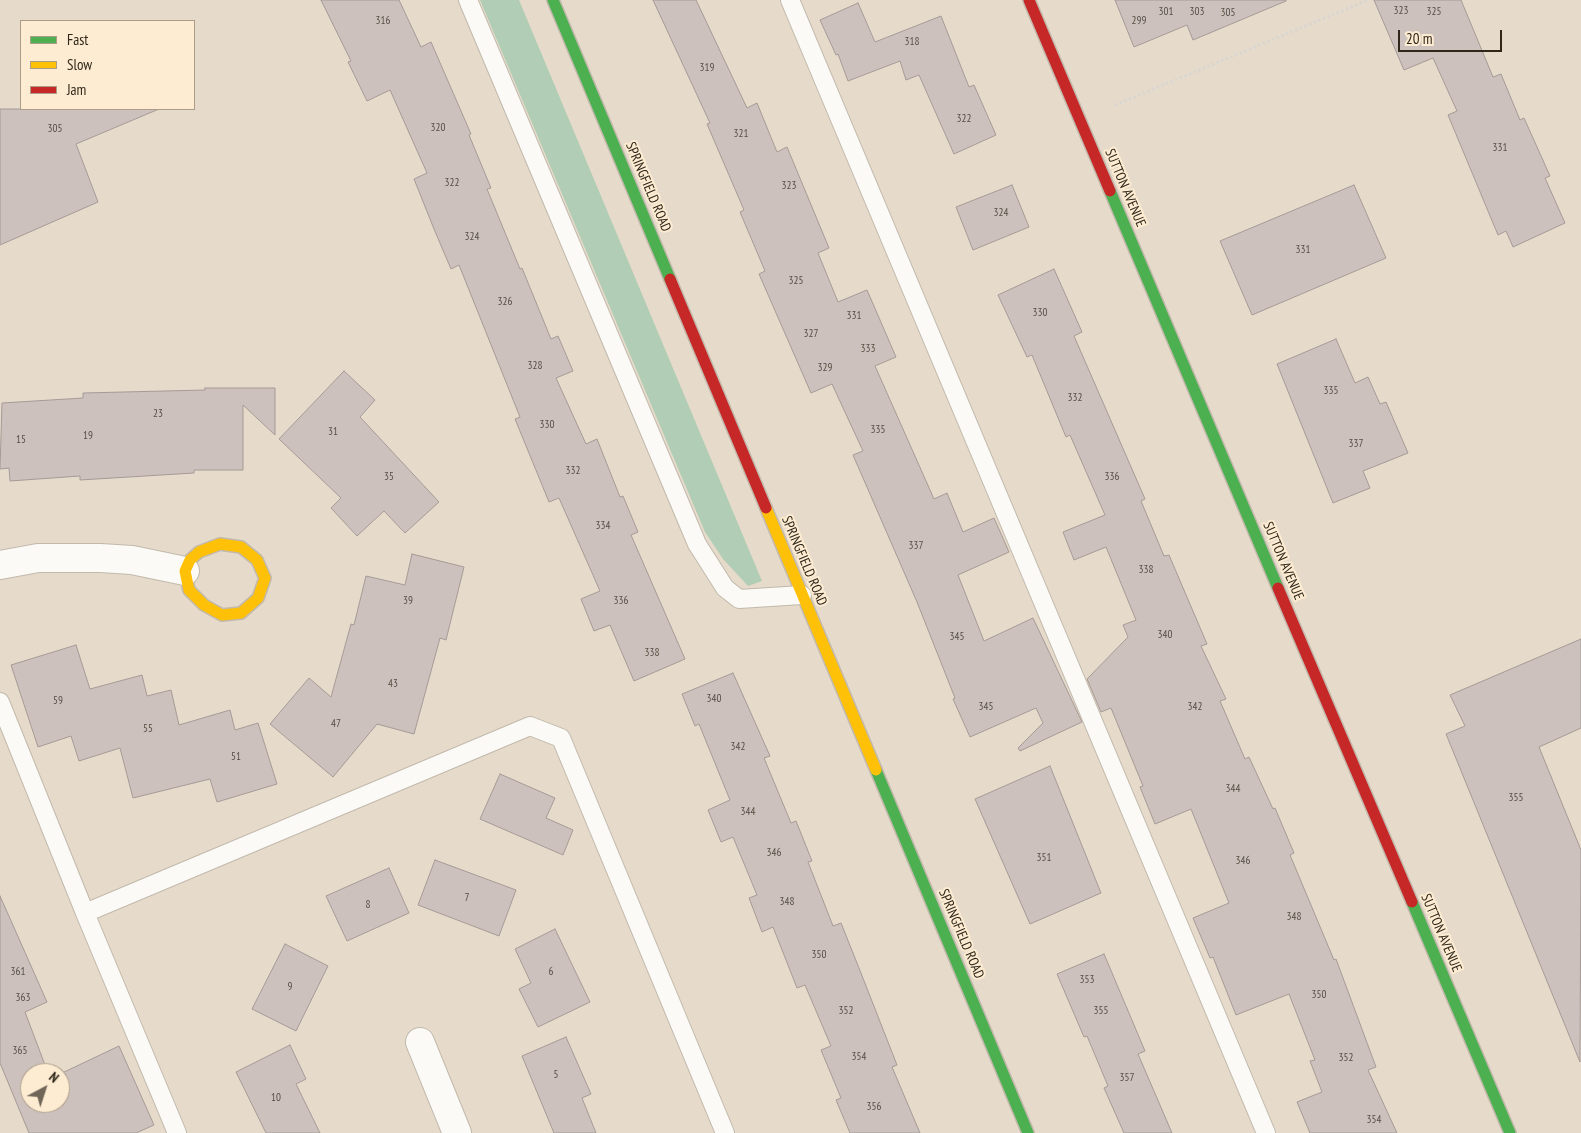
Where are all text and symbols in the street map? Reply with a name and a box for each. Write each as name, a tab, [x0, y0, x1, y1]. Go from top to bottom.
house number: 323	[1394, 4, 1408, 18]
house number: 301	[1159, 5, 1173, 19]
house number: 303	[1190, 5, 1204, 19]
house number: 325	[1427, 5, 1441, 19]
house number: 305	[1221, 6, 1235, 20]
house number: 316	[376, 14, 390, 28]
house number: 299	[1132, 14, 1146, 28]
legend	[20, 20, 195, 110]
scale bar	[1401, 20, 1505, 52]
text: 20 m	[1406, 29, 1432, 48]
text: Fast	[67, 30, 88, 49]
house number: 318	[905, 35, 919, 49]
text: Slow	[67, 55, 92, 74]
house number: 319	[700, 61, 714, 75]
text: Jam	[67, 80, 86, 99]
house number: 322	[957, 112, 971, 126]
house number: 320	[431, 121, 445, 135]
house number: 305	[48, 122, 62, 136]
house number: 321	[734, 127, 748, 141]
street label: SPRINGFIELD ROAD	[622, 140, 674, 234]
house number: 331	[1493, 141, 1507, 155]
street label: SUTTON AVENUE	[1101, 146, 1149, 230]
house number: 322	[445, 176, 459, 190]
house number: 323	[782, 179, 796, 193]
house number: 324	[994, 206, 1008, 220]
house number: 324	[465, 230, 479, 244]
house number: 331	[1296, 243, 1310, 257]
house number: 325	[789, 274, 803, 288]
house number: 326	[498, 295, 512, 309]
house number: 330	[1033, 306, 1047, 320]
house number: 331	[847, 309, 861, 323]
house number: 327	[804, 327, 818, 341]
house number: 333	[861, 342, 875, 356]
house number: 328	[528, 359, 542, 373]
house number: 329	[818, 361, 832, 375]
house number: 335	[1324, 384, 1338, 398]
house number: 332	[1068, 391, 1082, 405]
house number: 23	[153, 407, 163, 421]
house number: 330	[540, 418, 554, 432]
house number: 335	[871, 423, 885, 437]
house number: 31	[328, 425, 338, 439]
house number: 19	[83, 429, 93, 443]
house number: 15	[16, 433, 26, 447]
house number: 337	[1349, 437, 1363, 451]
house number: 332	[566, 464, 580, 478]
house number: 35	[384, 470, 394, 484]
house number: 336	[1105, 470, 1119, 484]
street label: SPRINGFIELD ROAD	[778, 514, 830, 608]
house number: 334	[596, 519, 610, 533]
street label: SUTTON AVENUE	[1259, 519, 1307, 603]
house number: 337	[909, 539, 923, 553]
house number: 338	[1139, 563, 1153, 577]
house number: 39	[403, 594, 413, 608]
house number: 336	[614, 594, 628, 608]
house number: 340	[1158, 628, 1172, 642]
house number: 345	[950, 630, 964, 644]
house number: 338	[645, 646, 659, 660]
house number: 43	[388, 677, 398, 691]
house number: 340	[707, 692, 721, 706]
house number: 59	[53, 694, 63, 708]
house number: 345	[979, 700, 993, 714]
house number: 342	[1188, 700, 1202, 714]
house number: 47	[331, 717, 341, 731]
house number: 55	[143, 722, 153, 736]
house number: 342	[731, 740, 745, 754]
house number: 51	[231, 750, 241, 764]
house number: 344	[1226, 782, 1240, 796]
house number: 355	[1509, 791, 1523, 805]
house number: 344	[741, 805, 755, 819]
house number: 346	[767, 846, 781, 860]
house number: 351	[1037, 851, 1051, 865]
house number: 346	[1236, 854, 1250, 868]
street label: SPRINGFIELD ROAD	[935, 887, 987, 981]
house number: 7	[465, 891, 469, 905]
street label: SUTTON AVENUE	[1417, 891, 1465, 975]
house number: 348	[780, 895, 794, 909]
house number: 8	[366, 898, 370, 912]
house number: 348	[1287, 910, 1301, 924]
house number: 350	[812, 948, 826, 962]
house number: 361	[11, 965, 25, 979]
house number: 6	[549, 965, 553, 979]
house number: 353	[1080, 973, 1094, 987]
house number: 9	[288, 980, 292, 994]
house number: 350	[1312, 988, 1326, 1002]
house number: 363	[16, 991, 30, 1005]
house number: 352	[839, 1004, 853, 1018]
house number: 355	[1094, 1004, 1108, 1018]
house number: 365	[13, 1044, 27, 1058]
house number: 354	[852, 1050, 866, 1064]
house number: 352	[1339, 1051, 1353, 1065]
north arrow	[20, 1063, 70, 1113]
text: N	[45, 1068, 63, 1087]
house number: 5	[554, 1068, 558, 1082]
house number: 357	[1120, 1071, 1134, 1085]
house number: 10	[271, 1091, 281, 1105]
house number: 356	[867, 1100, 881, 1114]
house number: 354	[1367, 1113, 1381, 1127]

